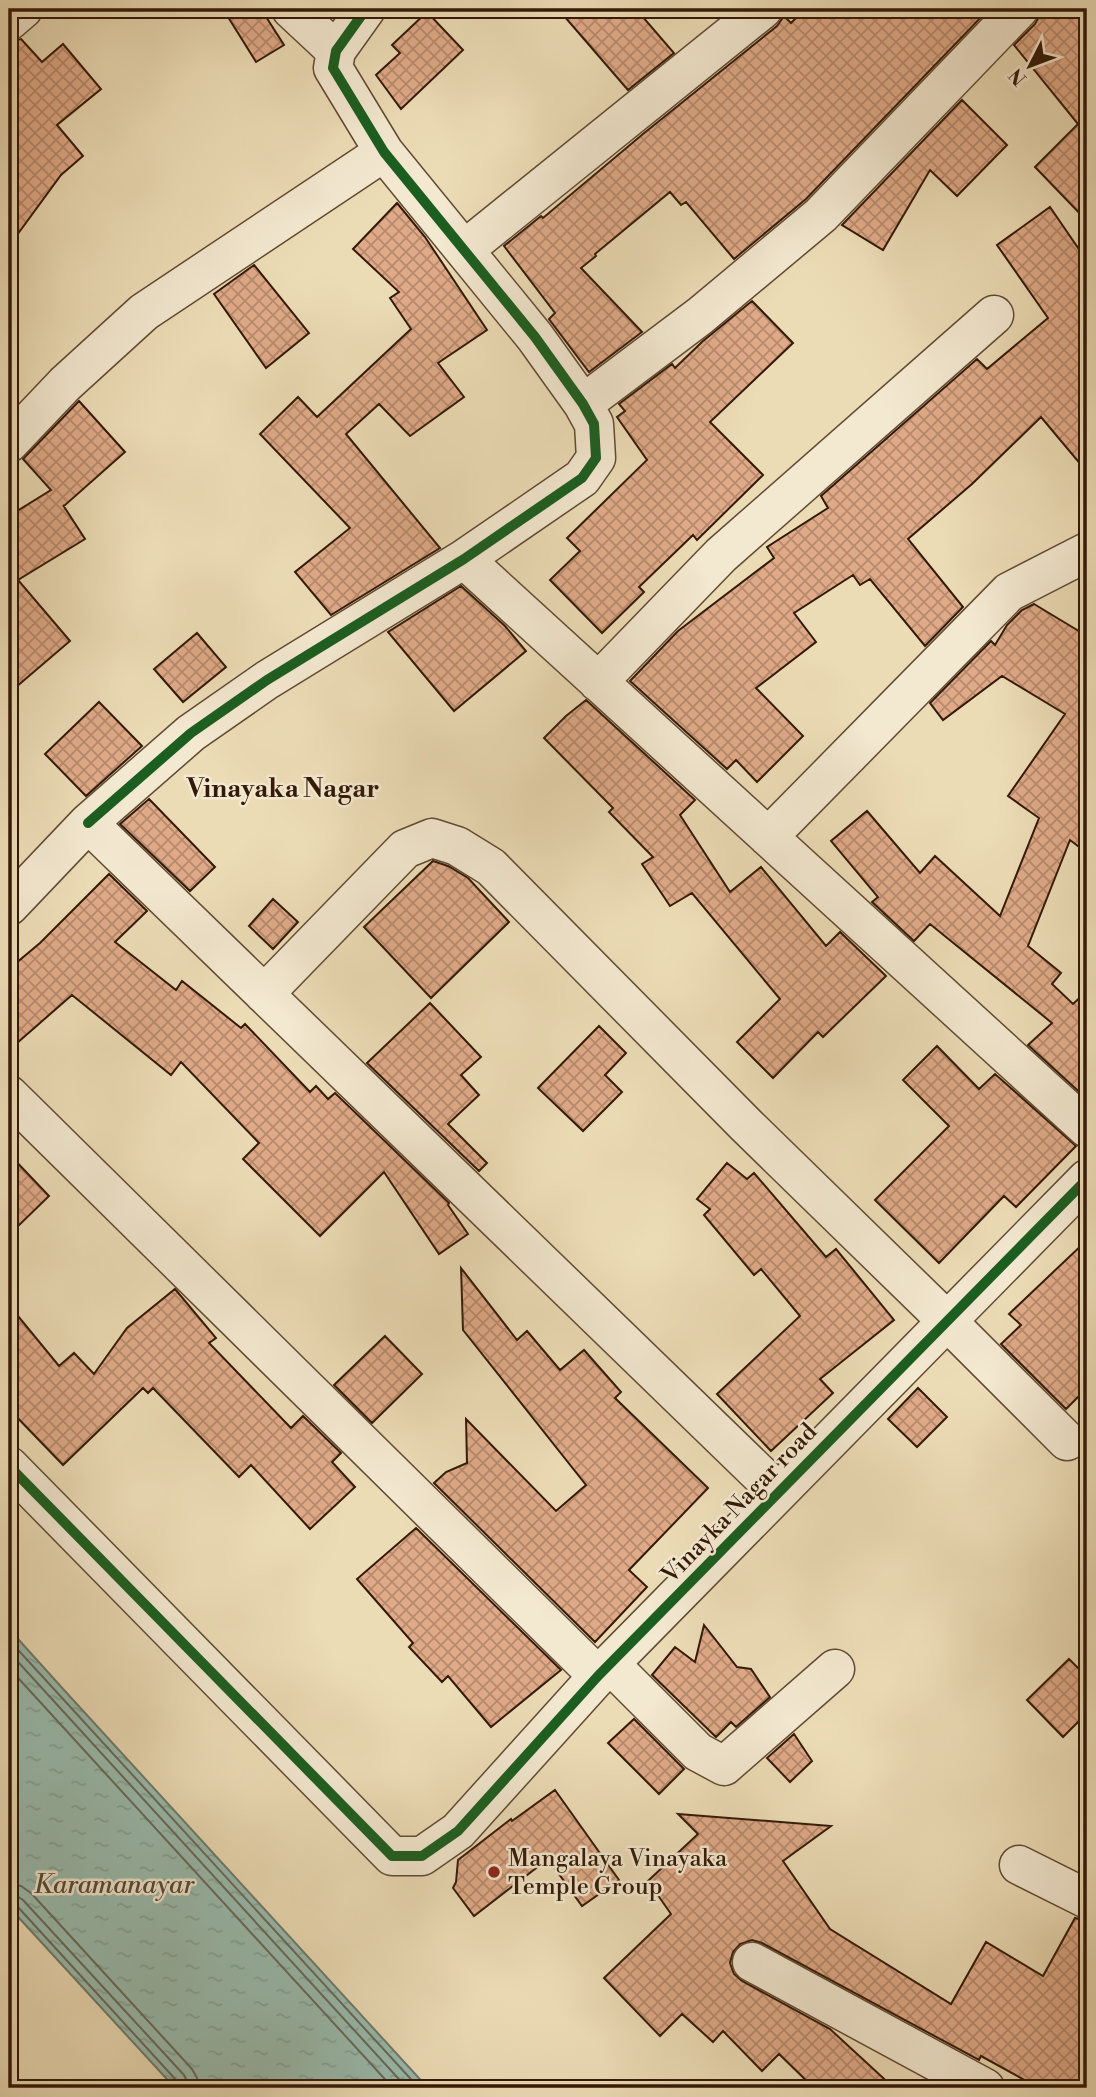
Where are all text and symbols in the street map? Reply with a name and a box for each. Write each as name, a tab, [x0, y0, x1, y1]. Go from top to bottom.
north arrow	[995, 32, 1064, 102]
text: N	[1004, 63, 1032, 90]
district label: Vinayaka Nagar	[186, 773, 379, 805]
street label: Vinayka Nagar road	[655, 1417, 824, 1591]
place label: Mangalaya Vinayaka Temple Group	[508, 1844, 728, 1902]
marker: Mangalaya Vinayaka Temple Group	[486, 1864, 502, 1880]
water label: Karamanayar	[34, 1869, 195, 1901]

